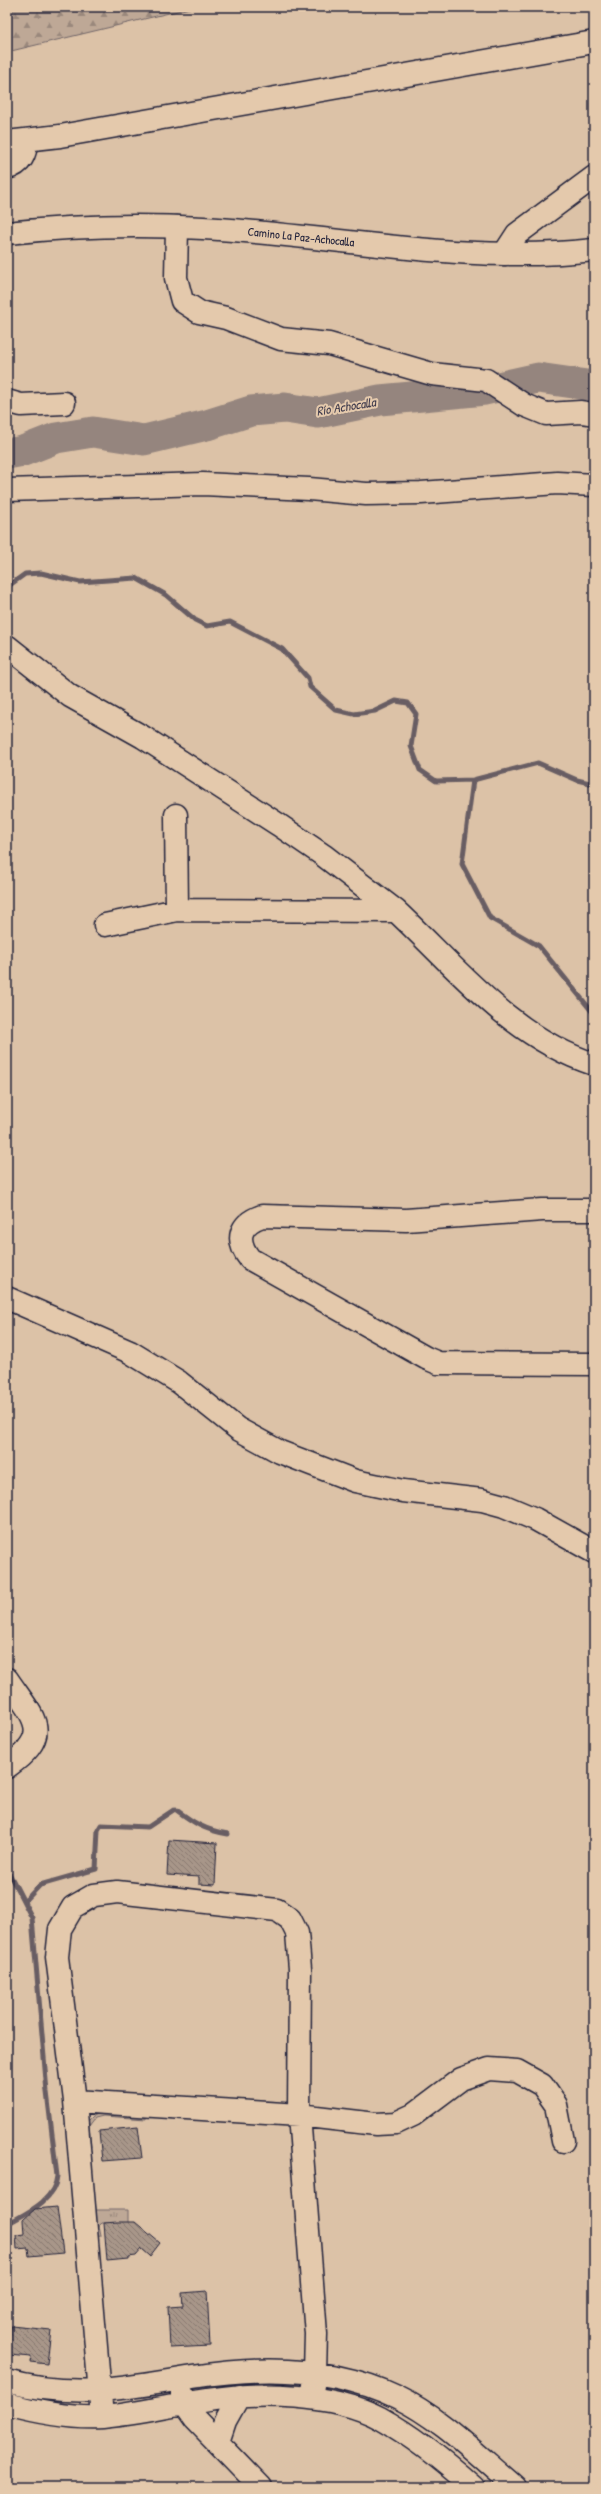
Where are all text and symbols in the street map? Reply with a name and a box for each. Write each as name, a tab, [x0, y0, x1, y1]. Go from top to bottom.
street label: Camino La Paz-Achocalla	[247, 222, 356, 251]
water label: Río Achocalla	[315, 392, 379, 420]

